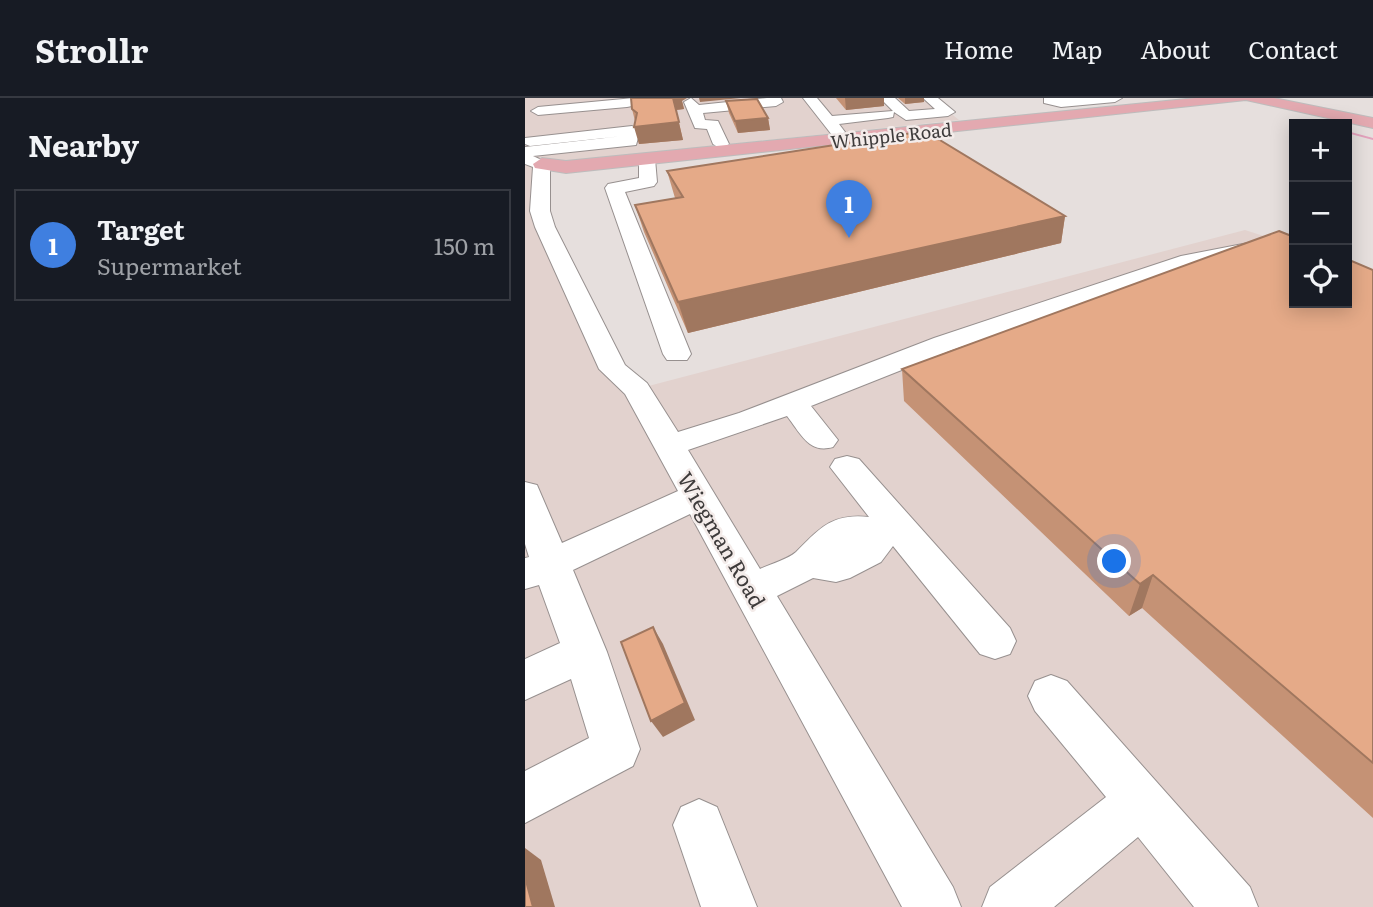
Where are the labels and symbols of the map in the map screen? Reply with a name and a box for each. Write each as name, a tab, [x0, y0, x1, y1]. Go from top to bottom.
street label: Whipple Road	[829, 115, 953, 155]
pin: 1	[826, 180, 872, 238]
street label: Wiegman Road	[671, 465, 775, 613]
your location	[1097, 544, 1131, 578]

